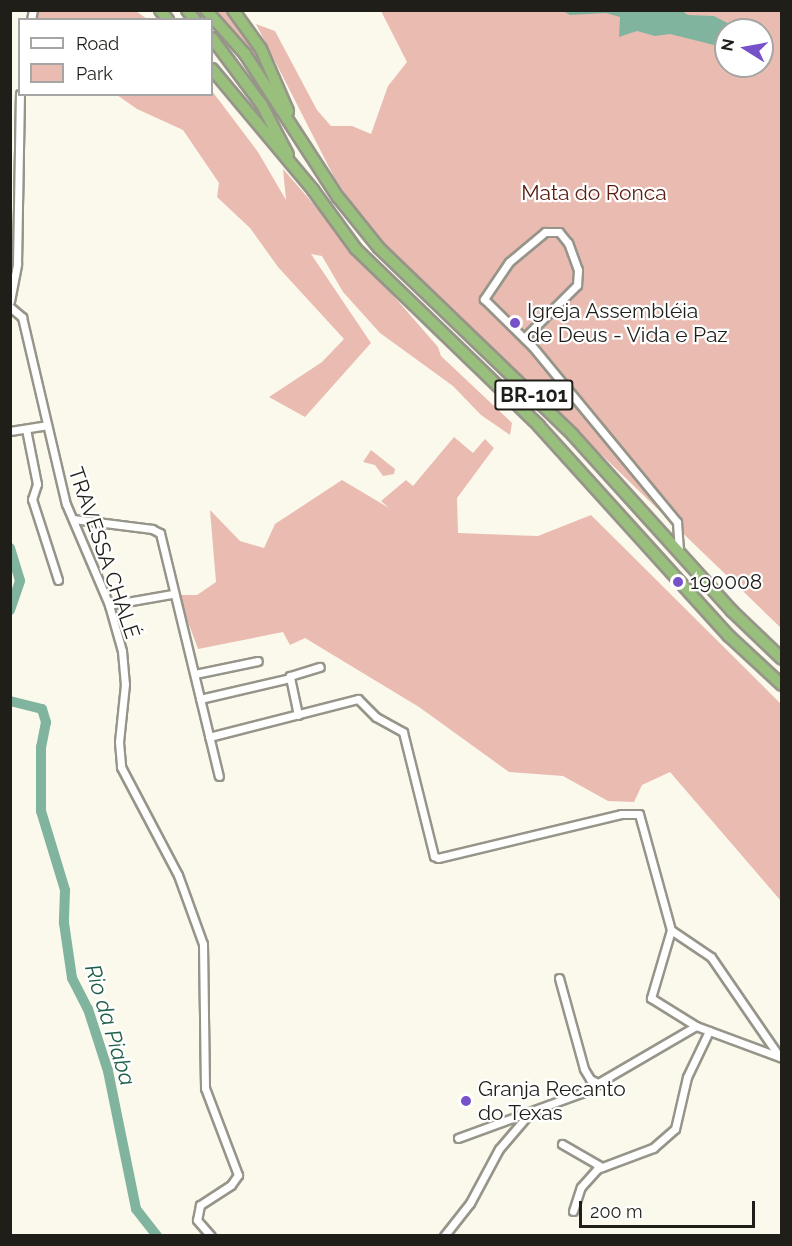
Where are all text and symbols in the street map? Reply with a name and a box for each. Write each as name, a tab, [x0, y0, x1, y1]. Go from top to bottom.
legend	[18, 18, 213, 96]
north arrow	[714, 18, 774, 78]
text: Road	[76, 33, 119, 54]
text: N	[717, 37, 738, 53]
text: Park	[76, 63, 113, 84]
park label: Mata do Ronca	[521, 180, 667, 206]
place label: Igreja Assembléia de Deus - Vida e Paz	[527, 298, 728, 348]
marker: Igreja Assembléia de Deus - Vida e Paz	[508, 316, 522, 330]
road number: BR-101	[494, 378, 574, 412]
street label: TRAVESSA CHALÉ	[63, 464, 145, 642]
place label: 190008	[690, 569, 762, 595]
marker: 190008	[671, 575, 685, 589]
water label: Rio da Piaba	[79, 961, 141, 1089]
place label: Granja Recanto do Texas	[478, 1076, 626, 1126]
marker: Granja Recanto do Texas	[459, 1094, 473, 1108]
scale bar	[582, 1189, 758, 1227]
text: 200 m	[590, 1201, 643, 1222]

